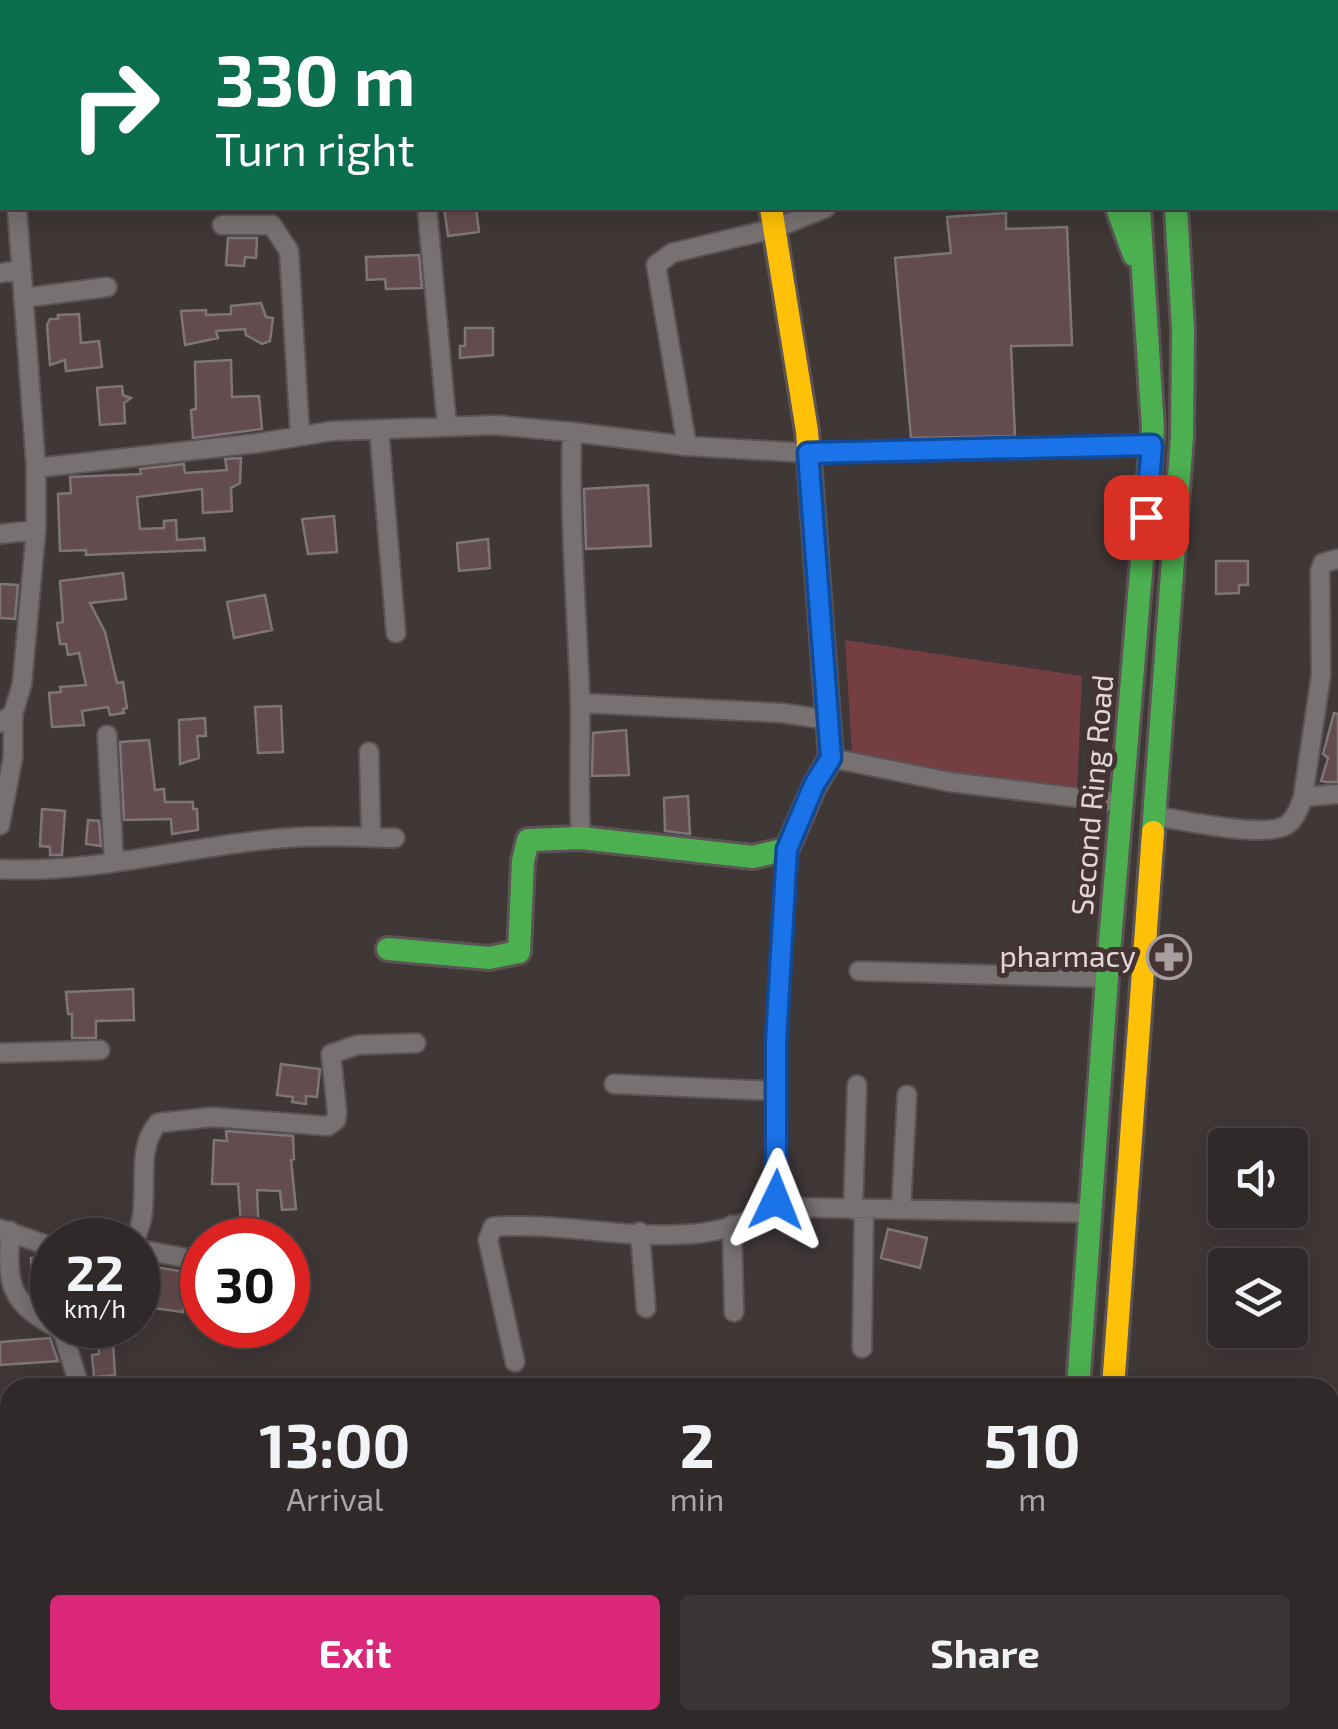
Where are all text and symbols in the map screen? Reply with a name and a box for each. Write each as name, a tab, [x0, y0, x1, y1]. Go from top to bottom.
text: 330 m	[215, 36, 415, 120]
icon: right	[50, 40, 180, 170]
text: Turn right	[215, 121, 415, 175]
pin	[1104, 475, 1189, 560]
icon: arrive	[1119, 490, 1174, 545]
street label: Second Ring Road	[1063, 673, 1119, 917]
pharmacy icon: pharmacy	[1146, 934, 1192, 980]
place label: pharmacy	[999, 937, 1136, 973]
map controls	[1208, 1128, 1308, 1348]
button: sound	[1208, 1128, 1308, 1228]
position arrow	[724, 1148, 828, 1252]
speed limit sign: 30	[180, 1218, 310, 1348]
text: 22	[66, 1241, 124, 1301]
button: layers	[1208, 1248, 1308, 1348]
text: km/h	[64, 1293, 126, 1323]
text: 13:00	[259, 1408, 410, 1480]
text: 2	[680, 1408, 715, 1480]
text: 510	[984, 1408, 1081, 1480]
text: Arrival	[286, 1479, 384, 1517]
text: min	[670, 1479, 724, 1517]
text: m	[1018, 1479, 1046, 1517]
button: Exit	[50, 1595, 660, 1710]
button: Share	[680, 1595, 1290, 1710]

